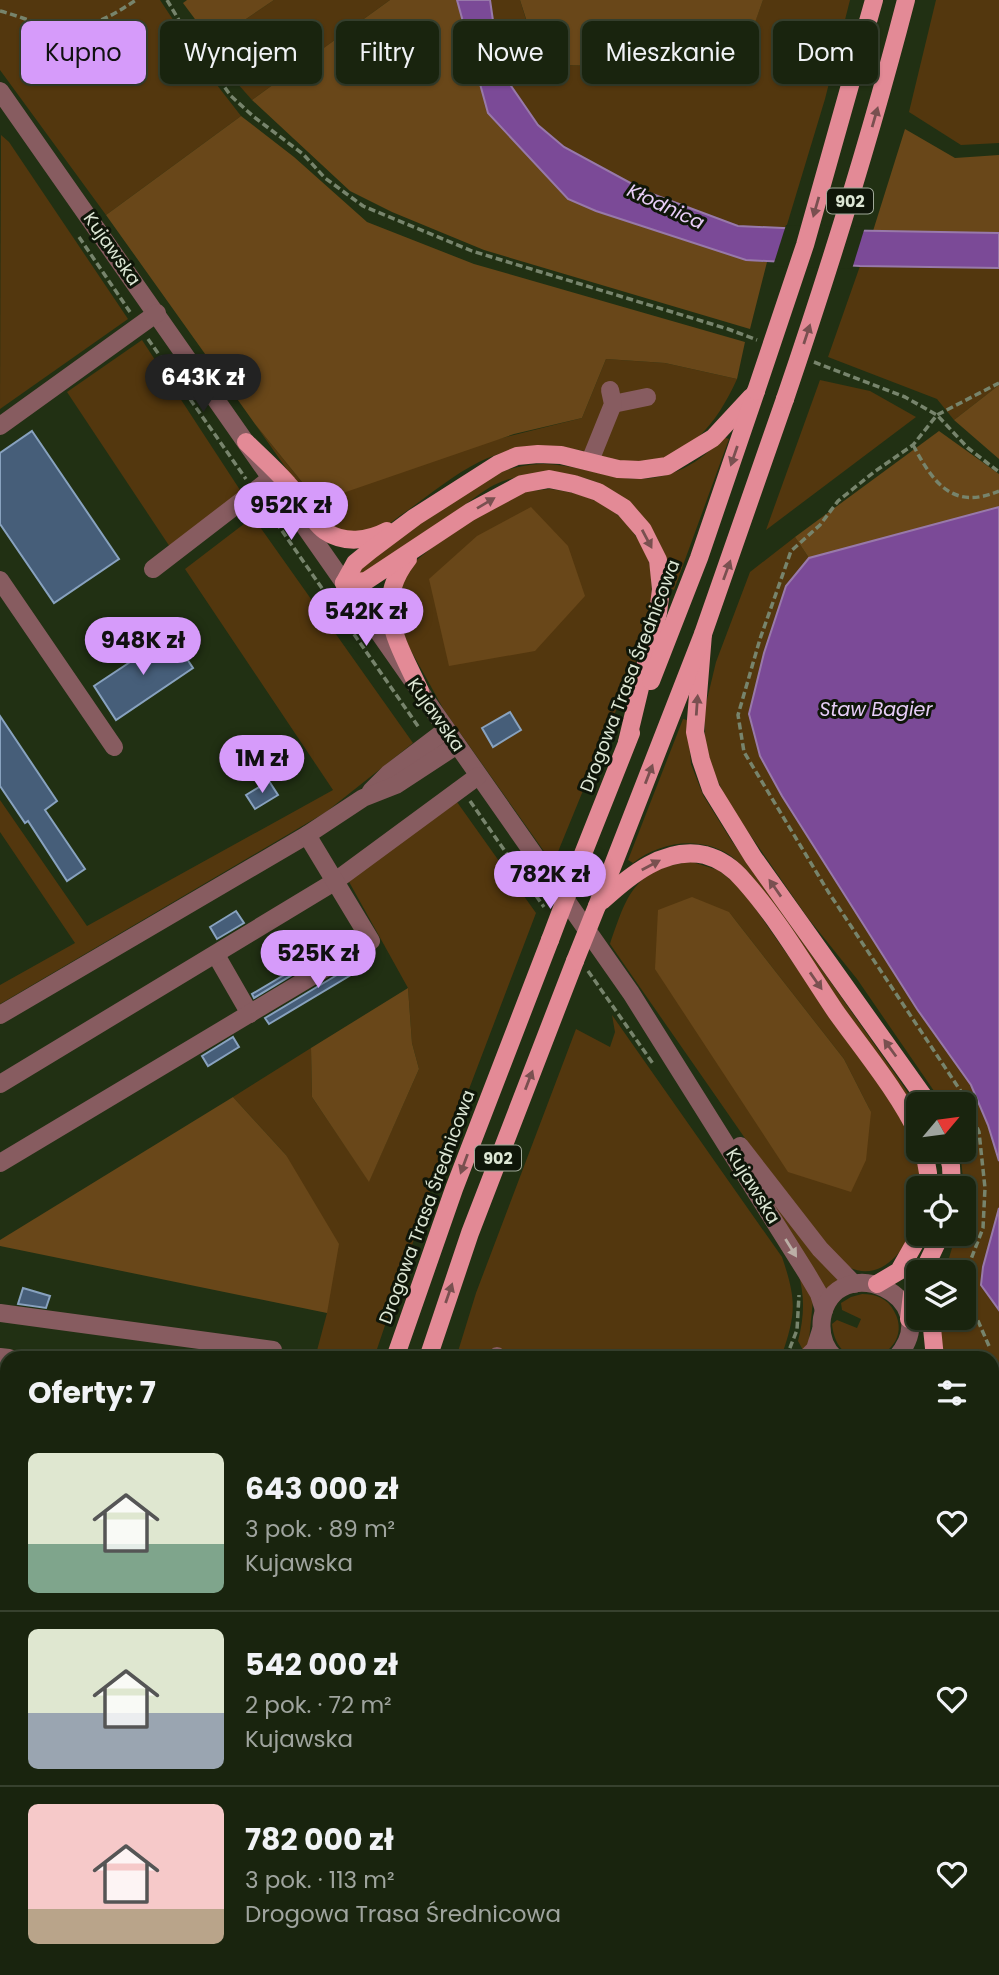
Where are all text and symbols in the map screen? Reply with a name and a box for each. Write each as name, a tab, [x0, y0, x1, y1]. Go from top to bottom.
chip: Kupno	[21, 21, 146, 84]
chip: Wynajem	[160, 21, 322, 84]
chip: Filtry	[336, 21, 439, 84]
chip: Nowe	[453, 21, 568, 84]
chip: Mieszkanie	[582, 21, 759, 84]
chip: Dom	[773, 21, 878, 84]
one-way arrow	[871, 107, 881, 128]
water label: Kłodnica	[623, 177, 709, 236]
road number: 902	[827, 188, 873, 214]
one-way arrow	[810, 197, 820, 218]
street label: Kujawska	[78, 207, 147, 291]
one-way arrow	[802, 324, 813, 345]
pin: 643K zł	[138, 354, 268, 414]
text: 643K zł	[161, 361, 245, 393]
one-way arrow	[728, 445, 739, 466]
pin: 952K zł	[226, 482, 356, 542]
text: 952K zł	[250, 489, 332, 521]
one-way arrow	[476, 497, 495, 509]
one-way arrow	[640, 529, 652, 549]
street label: Drogowa Trasa Średnicowa	[574, 556, 686, 796]
one-way arrow	[721, 559, 732, 580]
pin: 542K zł	[301, 588, 431, 648]
text: 542K zł	[324, 595, 408, 627]
pin: 948K zł	[78, 618, 208, 677]
text: 948K zł	[101, 624, 185, 656]
street label: Kujawska	[402, 673, 471, 757]
one-way arrow	[692, 694, 703, 716]
water label: Staw Bagier	[820, 696, 933, 723]
pin: 1M zł	[213, 736, 311, 795]
text: 1M zł	[235, 742, 289, 774]
one-way arrow	[643, 763, 654, 784]
pin: 782K zł	[485, 852, 615, 911]
text: 782K zł	[510, 858, 590, 890]
one-way arrow	[641, 859, 661, 871]
one-way arrow	[768, 879, 782, 897]
pin: 525K zł	[253, 930, 383, 990]
text: 525K zł	[277, 937, 359, 969]
one-way arrow	[809, 972, 823, 990]
one-way arrow	[883, 1039, 897, 1057]
one-way arrow	[523, 1069, 534, 1090]
street label: Drogowa Trasa Średnicowa	[372, 1086, 481, 1327]
north arrow	[906, 1092, 976, 1162]
map controls	[906, 1092, 976, 1330]
street label: Kujawska	[720, 1143, 786, 1228]
road number: 902	[475, 1146, 521, 1170]
one-way arrow	[458, 1153, 469, 1174]
button: locate	[906, 1176, 976, 1246]
one-way arrow	[785, 1238, 798, 1257]
button: layers	[906, 1260, 976, 1330]
one-way arrow	[444, 1282, 455, 1303]
text: Oferty: 7	[28, 1371, 156, 1414]
icon: filters	[933, 1374, 971, 1412]
text: 643 000 zł	[245, 1467, 398, 1510]
icon: home	[84, 1481, 168, 1565]
icon: heart	[933, 1504, 971, 1542]
text: 3 pok. · 89 m²	[245, 1513, 395, 1545]
text: Kujawska	[245, 1547, 353, 1579]
text: 542 000 zł	[245, 1643, 398, 1686]
icon: home	[84, 1657, 168, 1741]
icon: heart	[933, 1680, 971, 1718]
text: 2 pok. · 72 m²	[245, 1689, 392, 1721]
text: Kujawska	[245, 1723, 353, 1755]
text: 782 000 zł	[245, 1818, 394, 1861]
icon: home	[84, 1832, 168, 1916]
icon: heart	[933, 1855, 971, 1893]
text: 3 pok. · 113 m²	[245, 1864, 394, 1896]
text: Drogowa Trasa Średnicowa	[245, 1898, 561, 1930]

